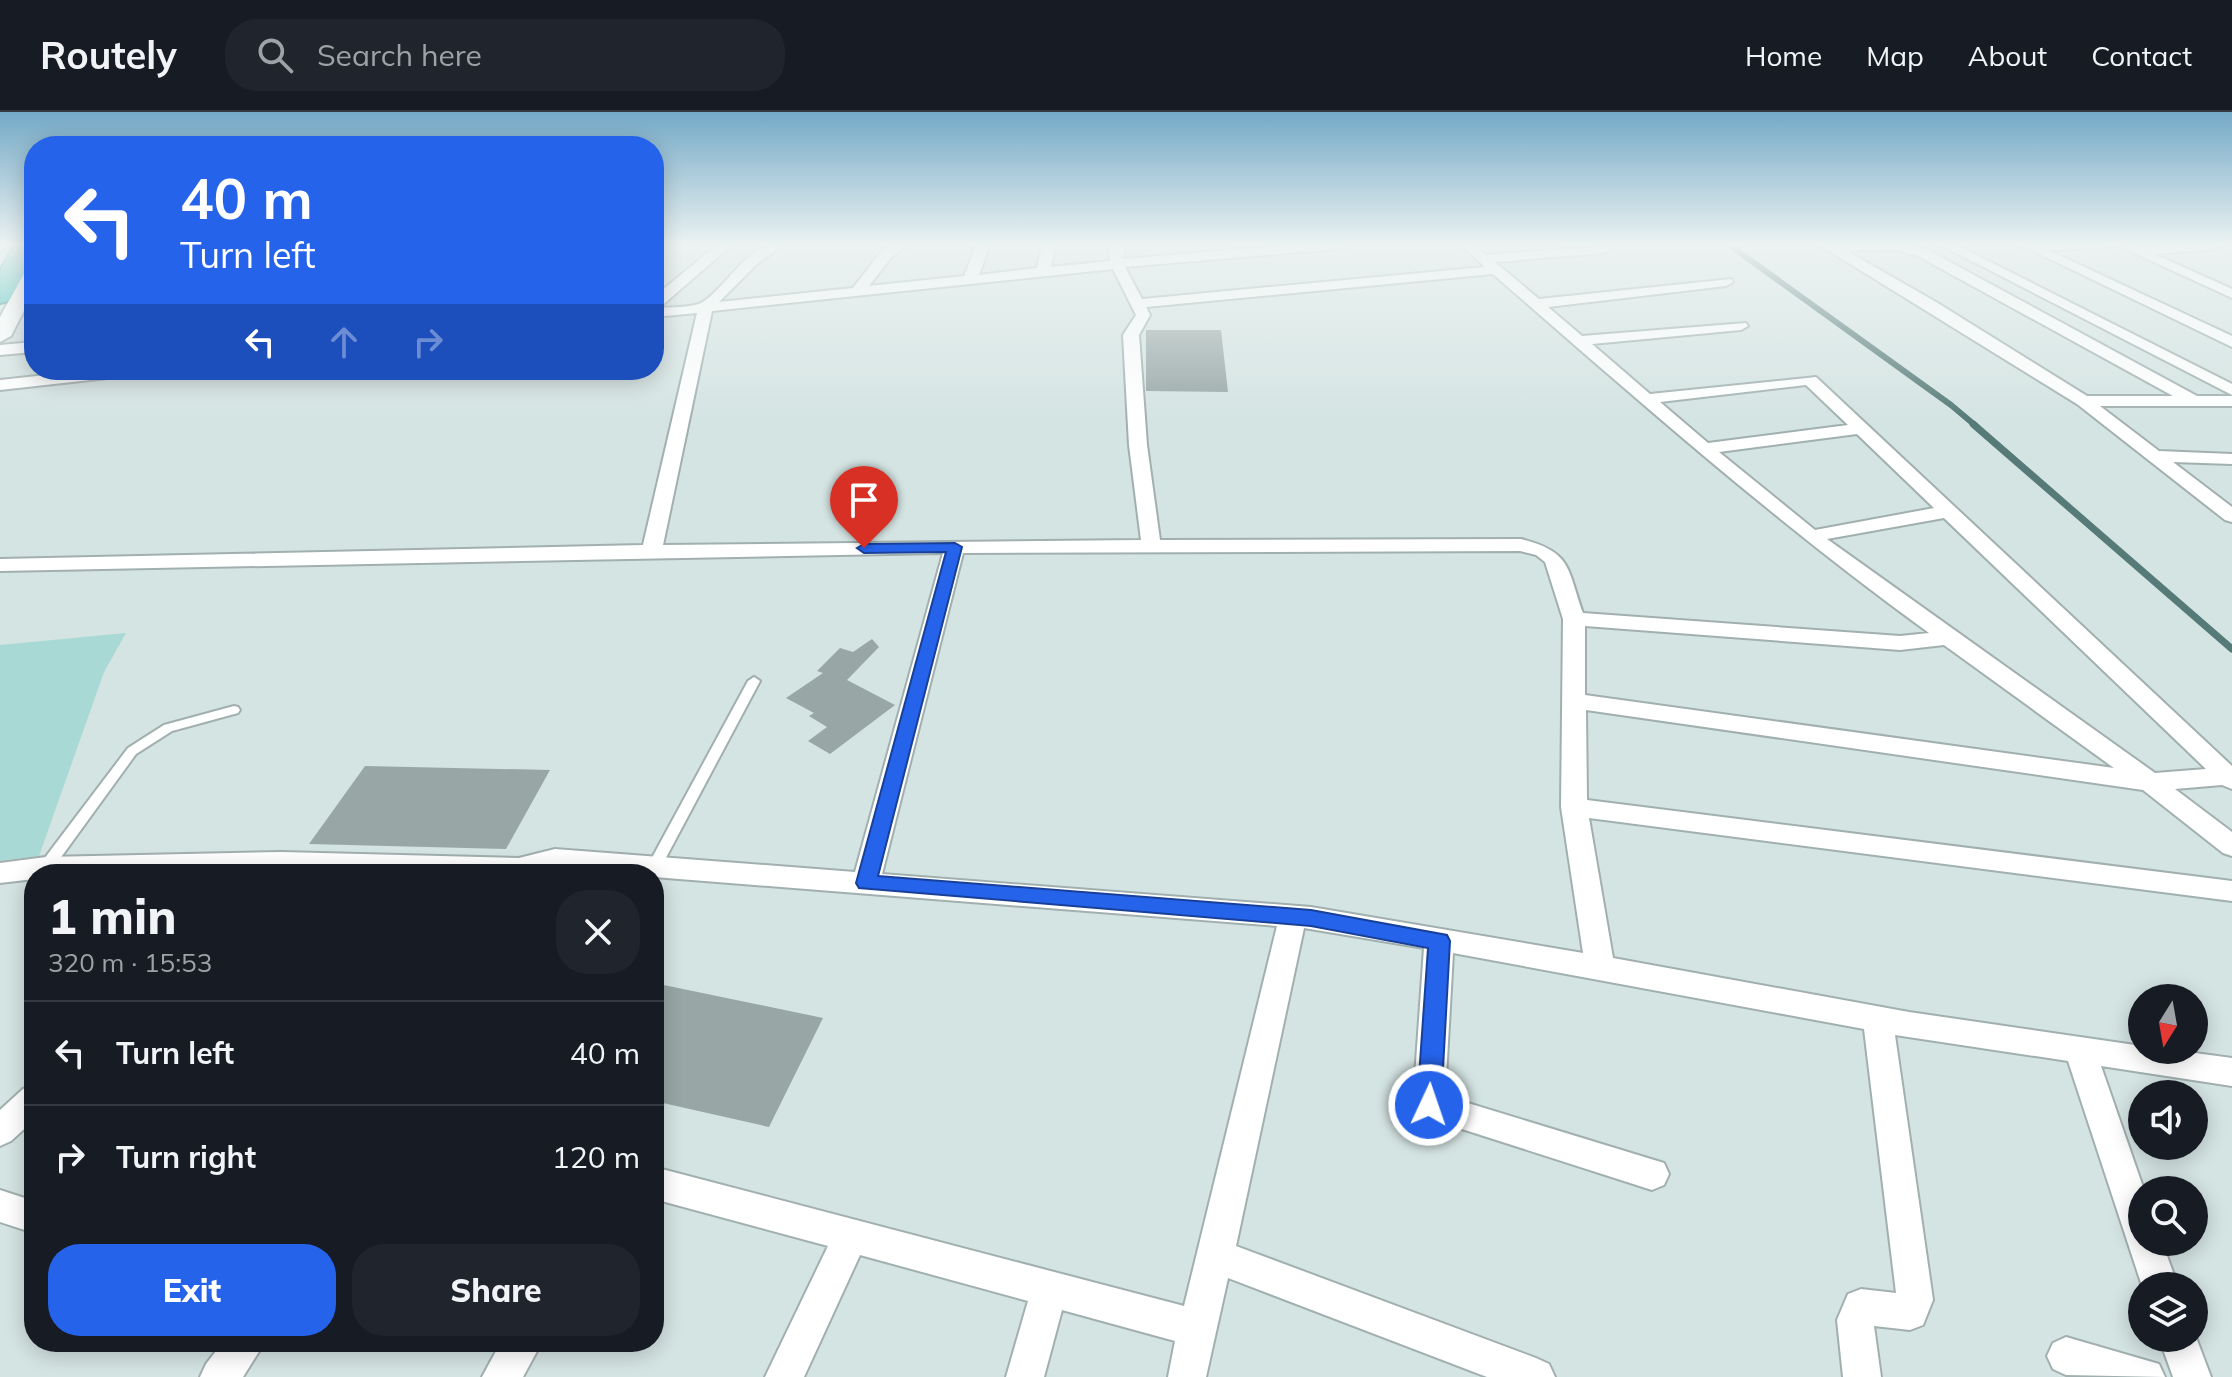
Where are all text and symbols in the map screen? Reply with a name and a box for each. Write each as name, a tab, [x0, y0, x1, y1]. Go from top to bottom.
search box	[225, 19, 785, 91]
text: Routely	[40, 31, 177, 79]
icon: search	[253, 33, 297, 77]
text: Search here	[317, 36, 482, 74]
text: Home	[1745, 38, 1822, 73]
text: Map	[1866, 38, 1924, 73]
text: About	[1968, 38, 2047, 73]
text: Contact	[2091, 38, 2192, 73]
text: 40 m	[180, 163, 313, 233]
icon: left	[48, 168, 152, 272]
text: Turn left	[180, 232, 316, 277]
icon: left	[238, 320, 282, 364]
icon: ahead	[322, 320, 366, 364]
icon: right	[406, 320, 450, 364]
pin	[830, 466, 898, 548]
icon: arrive	[842, 478, 886, 522]
text: 1 min	[48, 886, 177, 946]
button: close	[556, 890, 640, 974]
text: 320 m · 15:53	[48, 946, 212, 979]
north arrow	[2128, 984, 2208, 1064]
map controls	[2128, 984, 2208, 1352]
icon: left	[48, 1031, 92, 1075]
text: Turn left	[116, 1034, 234, 1072]
text: 40 m	[570, 1034, 640, 1072]
position arrow	[1387, 1063, 1471, 1147]
button: sound	[2128, 1080, 2208, 1160]
icon: right	[48, 1135, 92, 1179]
text: Turn right	[116, 1138, 256, 1176]
text: 120 m	[552, 1138, 640, 1176]
button: search	[2128, 1176, 2208, 1256]
button: Exit	[48, 1244, 336, 1336]
button: Share	[352, 1244, 640, 1336]
button: layers	[2128, 1272, 2208, 1352]

